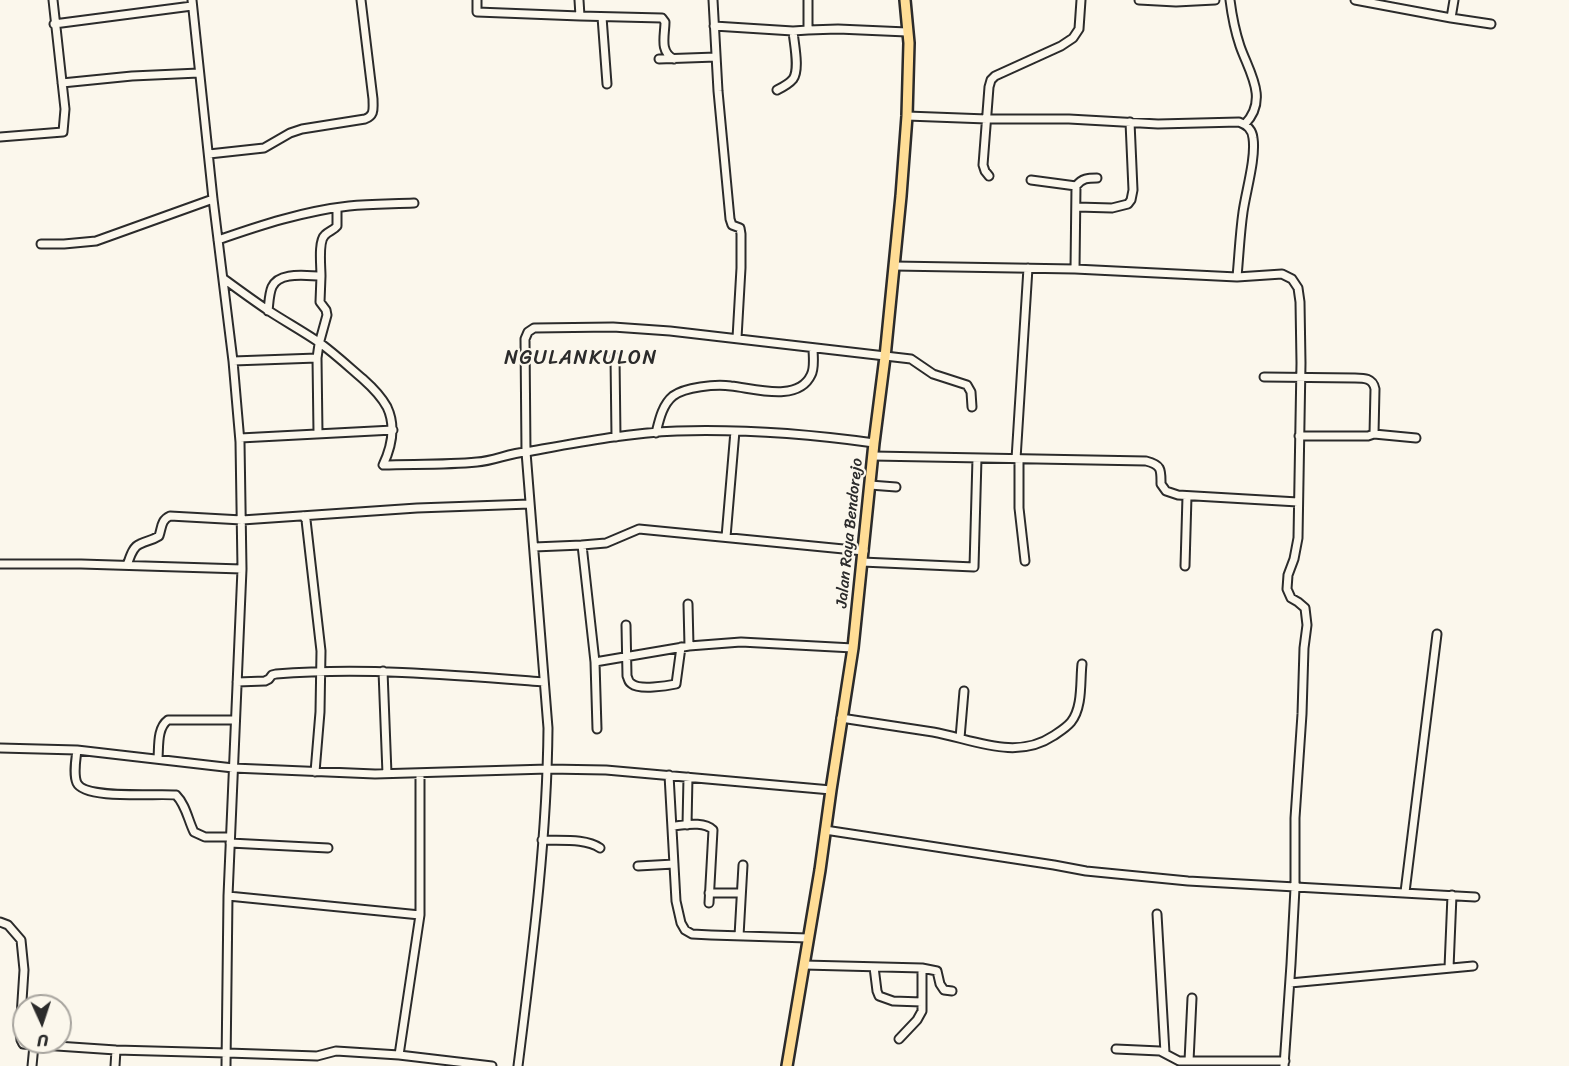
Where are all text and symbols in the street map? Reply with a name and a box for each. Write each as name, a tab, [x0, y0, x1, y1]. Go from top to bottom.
district label: NGULANKULON	[504, 347, 658, 371]
street label: Jalan Raya Bendorejo	[833, 457, 867, 609]
north arrow	[12, 994, 72, 1054]
text: U	[37, 1026, 49, 1055]

